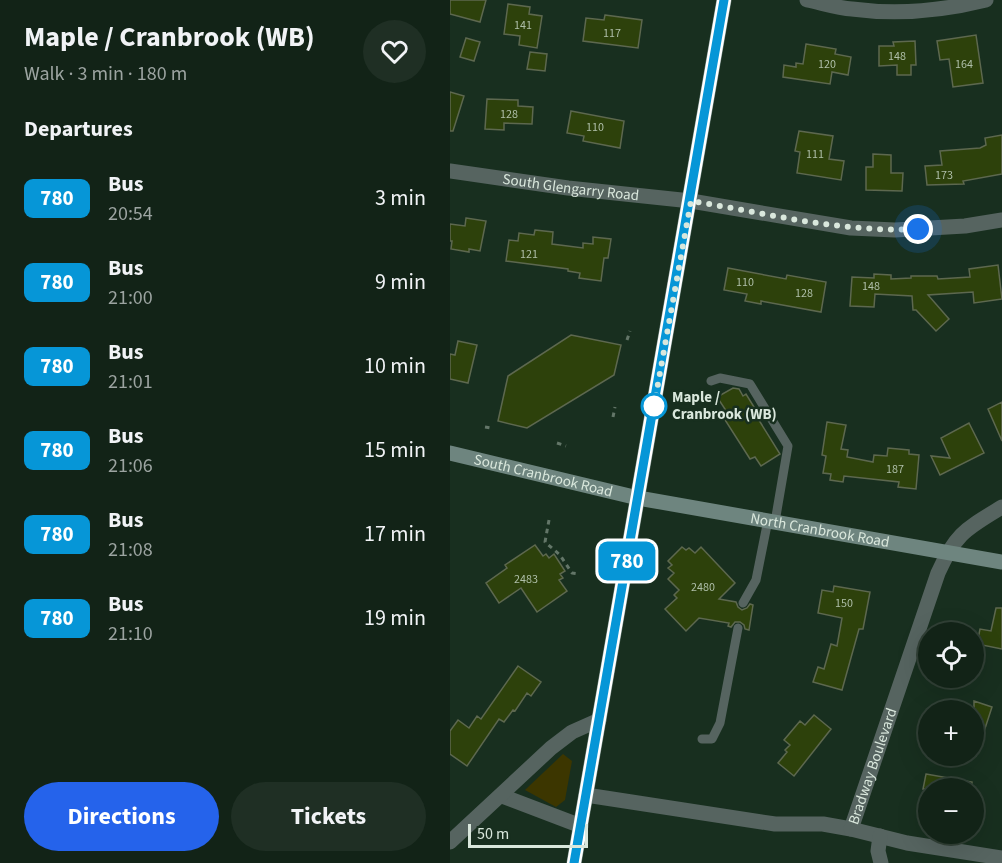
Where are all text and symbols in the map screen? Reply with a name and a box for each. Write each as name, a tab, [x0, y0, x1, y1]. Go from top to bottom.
text: Maple / Cranbrook (WB)	[24, 17, 315, 57]
house number: 141	[514, 17, 532, 34]
button: heart	[363, 20, 426, 83]
house number: 117	[603, 25, 621, 42]
house number: 148	[888, 48, 906, 65]
house number: 120	[818, 56, 836, 73]
house number: 164	[955, 56, 973, 73]
text: Walk · 3 min · 180 m	[24, 60, 187, 88]
house number: 128	[500, 106, 518, 123]
text: Departures	[24, 113, 133, 145]
house number: 110	[586, 119, 604, 136]
house number: 111	[806, 146, 824, 163]
house number: 173	[935, 167, 953, 184]
text: Bus	[108, 168, 144, 200]
street label: South Glengarry Road	[501, 168, 640, 206]
text: 3 min	[375, 182, 426, 214]
text: 780	[40, 183, 74, 213]
text: 20:54	[108, 200, 153, 228]
your location	[903, 214, 933, 244]
house number: 121	[520, 246, 538, 263]
text: Bus	[108, 252, 144, 284]
text: 9 min	[375, 266, 426, 298]
text: 780	[40, 267, 74, 297]
house number: 110	[736, 274, 754, 291]
house number: 148	[862, 278, 880, 295]
text: 21:00	[108, 284, 153, 312]
house number: 128	[795, 285, 813, 302]
text: Bus	[108, 336, 144, 368]
text: 10 min	[364, 350, 426, 382]
text: 780	[40, 351, 74, 381]
text: 21:01	[108, 368, 153, 396]
place label: Maple / Cranbrook (WB)	[672, 387, 777, 425]
marker: Maple / Cranbrook (WB)	[641, 393, 667, 419]
text: Bus	[108, 420, 144, 452]
text: 15 min	[364, 434, 426, 466]
text: 780	[40, 435, 74, 465]
street label: South Cranbrook Road	[472, 449, 615, 502]
text: 21:06	[108, 452, 153, 480]
house number: 187	[886, 461, 904, 478]
text: Bus	[108, 504, 144, 536]
street label: North Cranbrook Road	[749, 507, 891, 553]
text: 17 min	[364, 518, 426, 550]
text: 780	[40, 519, 74, 549]
text: 21:08	[108, 536, 153, 564]
line badge: 780	[592, 542, 662, 580]
text: 780	[610, 546, 644, 576]
house number: 2483	[514, 571, 538, 588]
house number: 2480	[691, 579, 715, 596]
text: Bus	[108, 588, 144, 620]
house number: 150	[835, 595, 853, 612]
text: 19 min	[364, 602, 426, 634]
text: 780	[40, 603, 74, 633]
text: 21:10	[108, 620, 153, 648]
map controls	[918, 622, 984, 844]
button: locate	[918, 622, 984, 688]
button: +	[918, 700, 984, 766]
street label: Bradway Boulevard	[843, 705, 902, 827]
button: −	[918, 778, 984, 844]
button: Directions	[24, 782, 219, 851]
button: Tickets	[231, 782, 426, 851]
scale bar	[468, 821, 588, 848]
text: 50 m	[477, 823, 509, 845]

